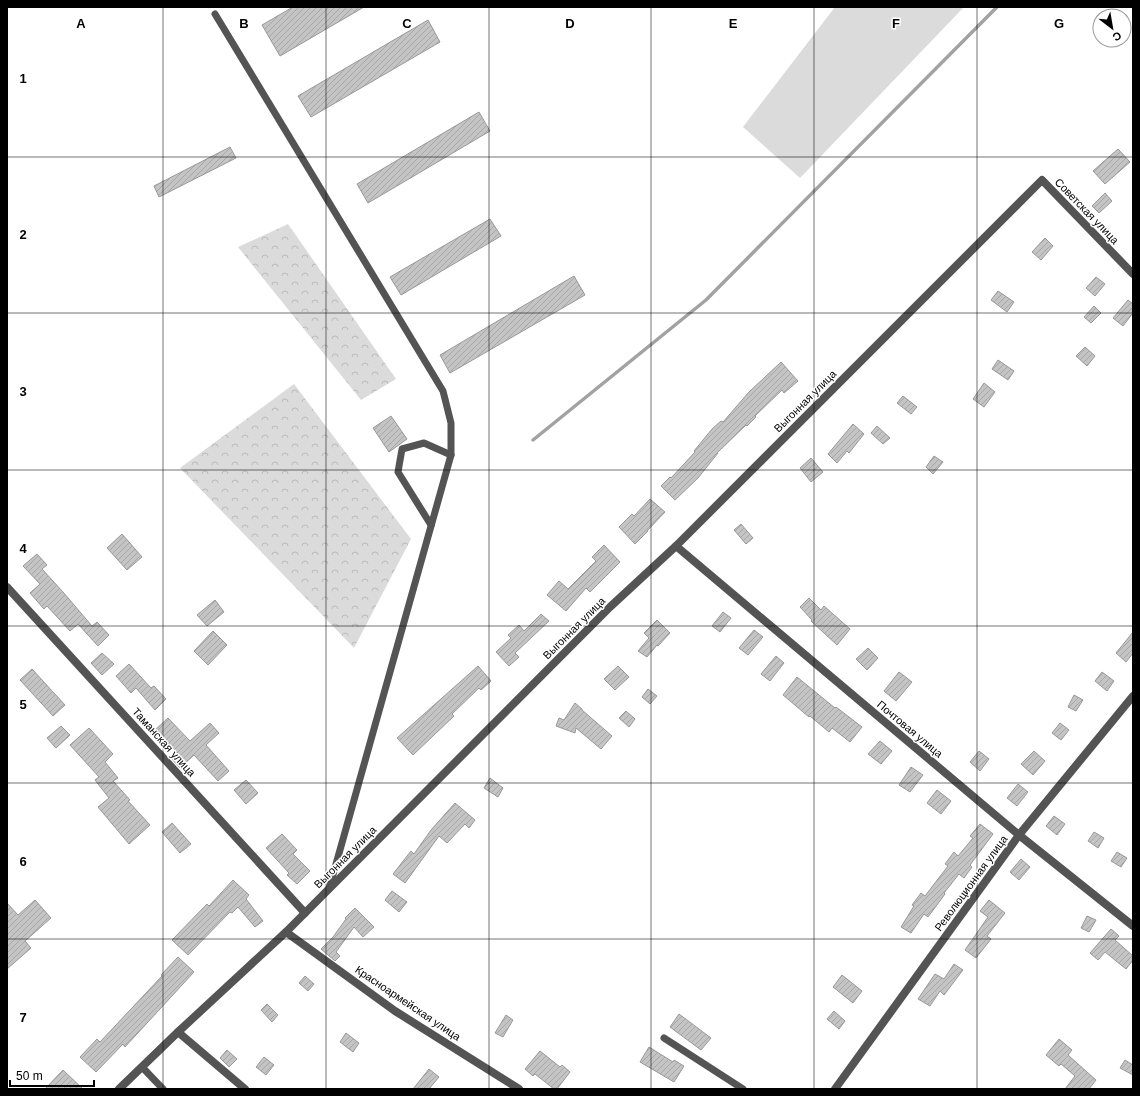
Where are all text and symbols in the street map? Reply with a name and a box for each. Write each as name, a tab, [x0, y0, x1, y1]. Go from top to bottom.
north arrow	[1092, 8, 1132, 48]
text: A	[76, 16, 86, 31]
text: B	[239, 16, 249, 31]
text: C	[402, 16, 412, 31]
text: D	[565, 16, 575, 31]
text: E	[729, 16, 738, 31]
text: F	[892, 16, 900, 31]
text: G	[1054, 16, 1064, 31]
text: С	[1111, 29, 1124, 44]
text: 1	[19, 71, 27, 86]
street label: Советская улица	[1053, 176, 1122, 247]
text: 2	[19, 227, 27, 242]
street label: Выгонная улица	[772, 367, 839, 434]
text: 3	[19, 384, 27, 399]
text: 4	[19, 541, 27, 556]
street label: Выгонная улица	[541, 594, 608, 661]
text: 5	[19, 697, 27, 712]
street label: Почтовая улица	[875, 698, 946, 760]
street label: Таманская улица	[130, 705, 198, 779]
street label: Выгонная улица	[312, 823, 379, 890]
street label: Революционная улица	[932, 832, 1010, 933]
text: 6	[19, 854, 27, 869]
street label: Красноармейская улица	[353, 963, 464, 1043]
text: 7	[19, 1010, 27, 1025]
scale bar	[10, 1062, 94, 1088]
text: 50 m	[16, 1069, 43, 1083]

